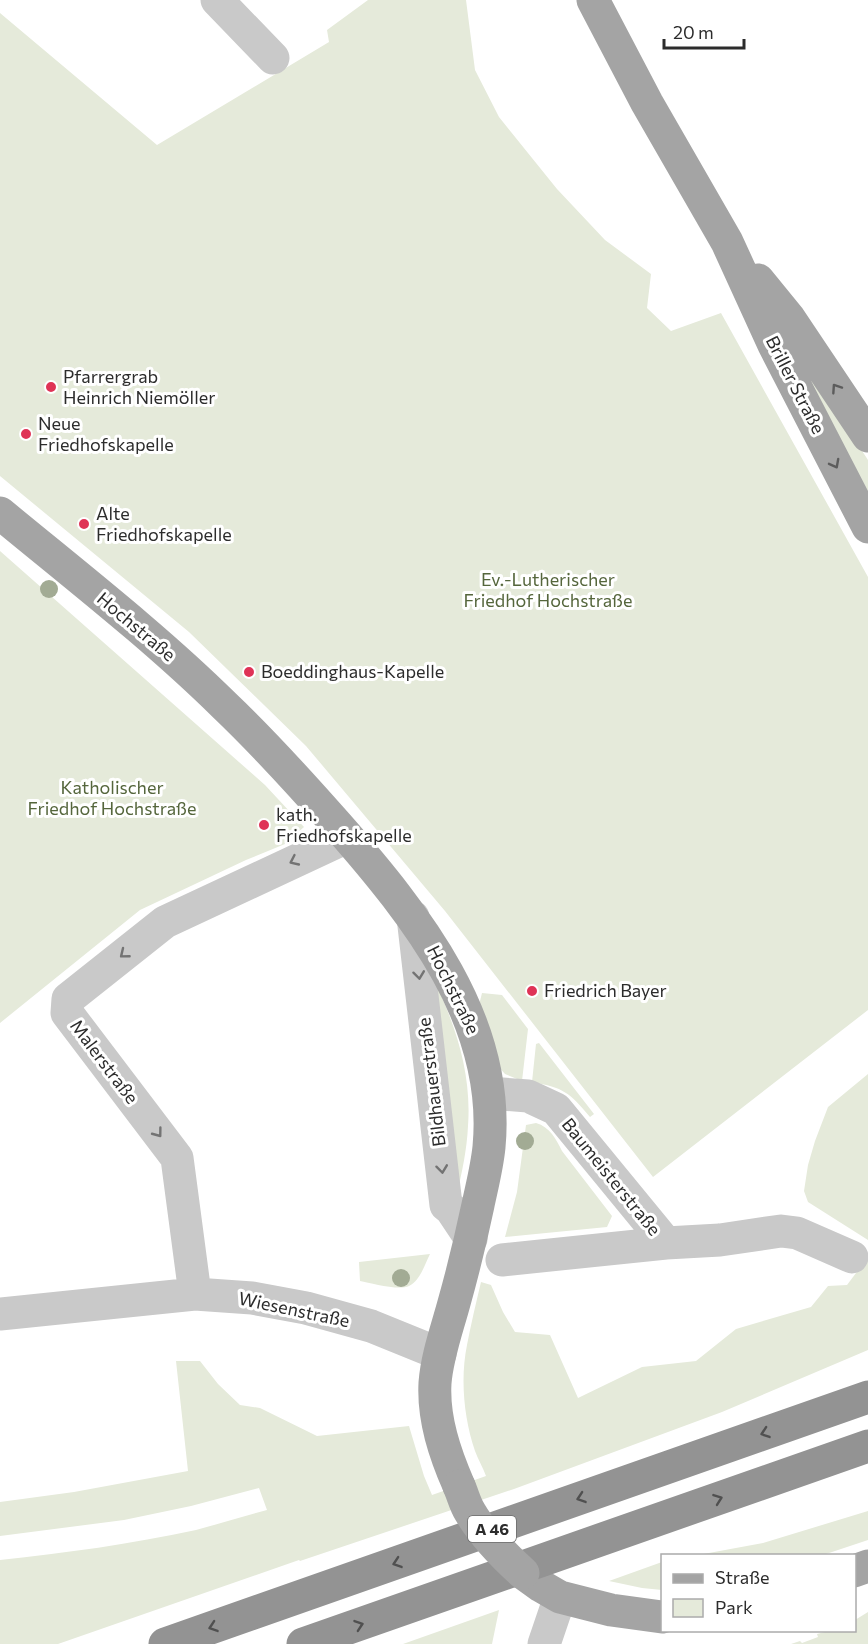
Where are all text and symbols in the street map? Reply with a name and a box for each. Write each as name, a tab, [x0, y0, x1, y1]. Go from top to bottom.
scale bar	[664, 12, 744, 50]
text: 20 m	[673, 21, 714, 43]
street label: Briller Straße	[762, 332, 830, 437]
place label: Pfarrergrab Heinrich Niemöller	[63, 365, 215, 408]
marker: Pfarrergrab Heinrich Niemöller	[44, 380, 58, 394]
one-way arrow	[832, 383, 843, 394]
place label: Neue Friedhofskapelle	[38, 412, 174, 455]
marker: Neue Friedhofskapelle	[19, 427, 33, 441]
one-way arrow	[828, 458, 840, 469]
place label: Alte Friedhofskapelle	[96, 502, 232, 545]
marker: Alte Friedhofskapelle	[77, 517, 91, 531]
park label: Ev.-Lutherischer Friedhof Hochstraße	[463, 568, 633, 611]
street label: Hochstraße	[93, 587, 180, 665]
place label: Boeddinghaus-Kapelle	[261, 660, 444, 682]
marker: Boeddinghaus-Kapelle	[242, 665, 256, 679]
park label: Katholischer Friedhof Hochstraße	[27, 776, 197, 819]
place label: kath. Friedhofskapelle	[276, 803, 412, 846]
marker: kath. Friedhofskapelle	[257, 818, 271, 832]
one-way arrow	[290, 854, 301, 866]
street label: Hochstraße	[423, 942, 485, 1037]
one-way arrow	[120, 947, 131, 958]
one-way arrow	[412, 971, 425, 980]
place label: Friedrich Bayer	[544, 979, 667, 1001]
marker: Friedrich Bayer	[525, 984, 539, 998]
street label: Malerstraße	[66, 1015, 144, 1108]
street label: Bildhauerstraße	[412, 1016, 450, 1148]
street label: Baumeisterstraße	[558, 1113, 666, 1240]
one-way arrow	[151, 1127, 162, 1138]
one-way arrow	[435, 1165, 447, 1174]
street label: Wiesenstraße	[237, 1287, 352, 1332]
one-way arrow	[760, 1426, 771, 1439]
one-way arrow	[576, 1490, 587, 1503]
one-way arrow	[713, 1493, 723, 1506]
road number: A 46	[468, 1516, 516, 1542]
legend	[661, 1554, 856, 1632]
one-way arrow	[392, 1555, 403, 1568]
text: Straße	[715, 1566, 770, 1588]
text: Park	[715, 1596, 753, 1618]
one-way arrow	[353, 1619, 363, 1632]
one-way arrow	[208, 1620, 219, 1633]

